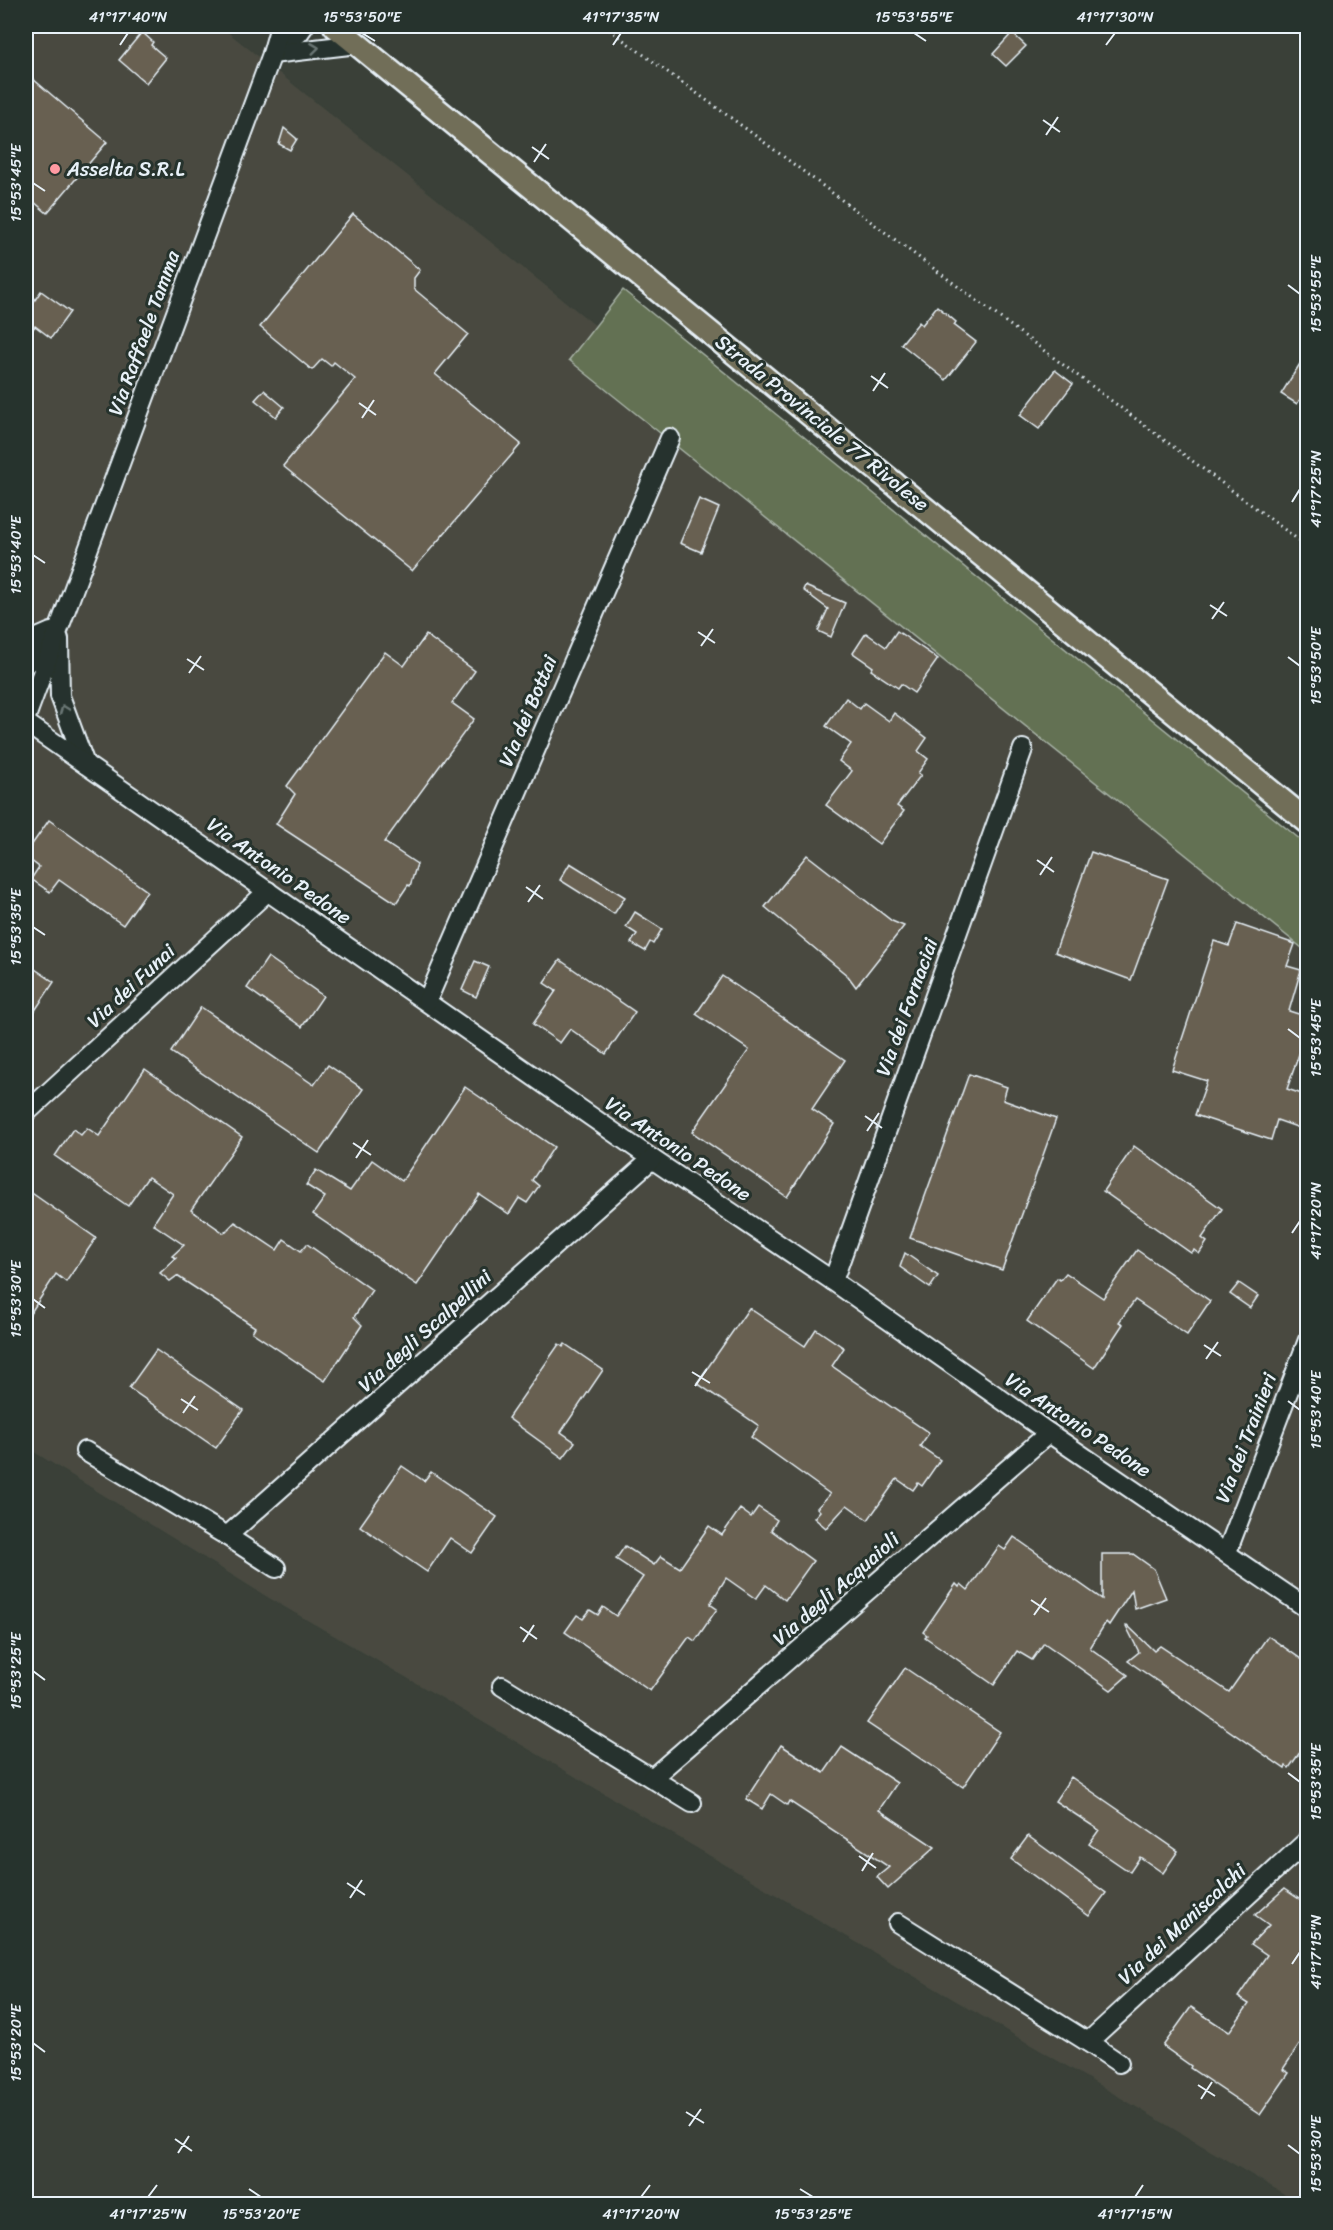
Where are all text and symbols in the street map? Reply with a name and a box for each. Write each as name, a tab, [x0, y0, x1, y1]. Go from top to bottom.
text: 41°17'40"N	[89, 4, 168, 30]
text: 15°53'50"E	[323, 4, 403, 30]
text: 41°17'35"N	[583, 4, 660, 30]
text: 15°53'55"E	[875, 4, 955, 30]
text: 41°17'30"N	[1076, 4, 1154, 30]
one-way arrow	[310, 42, 319, 55]
text: 15°53'45"E	[3, 142, 29, 222]
place label: Asselta S.R.L	[66, 152, 185, 187]
marker: Asselta S.R.L	[48, 162, 62, 176]
street label: Via Raffaele Tamma	[98, 245, 190, 421]
text: 15°53'55"E	[1303, 253, 1329, 333]
street label: Strada Provinciale 77 Rivolese	[707, 325, 937, 521]
text: 41°17'25"N	[1303, 450, 1329, 528]
text: 15°53'40"E	[3, 514, 29, 594]
text: 15°53'50"E	[1303, 625, 1329, 705]
street label: Via dei Bottai	[489, 648, 568, 772]
one-way arrow	[59, 704, 72, 715]
street label: Via Antonio Pedone	[199, 808, 359, 934]
text: 15°53'35"E	[3, 887, 29, 965]
street label: Via dei Fornaciai	[866, 933, 948, 1081]
street label: Via dei Funai	[78, 934, 185, 1037]
text: 15°53'45"E	[1303, 997, 1329, 1077]
street label: Via Antonio Pedone	[598, 1087, 758, 1211]
text: 41°17'20"N	[1303, 1182, 1329, 1260]
text: 15°53'30"E	[3, 1259, 29, 1338]
street label: Via degli Scalpellini	[350, 1260, 501, 1401]
street label: Via Antonio Pedone	[998, 1363, 1158, 1487]
street label: Via dei Trainieri	[1205, 1367, 1287, 1508]
text: 15°53'40"E	[1303, 1369, 1329, 1449]
street label: Via degli Acquaioli	[764, 1523, 908, 1655]
text: 15°53'25"E	[3, 1631, 29, 1710]
text: 15°53'35"E	[1303, 1742, 1329, 1820]
street label: Via dei Maniscalchi	[1109, 1854, 1256, 1993]
text: 41°17'15"N	[1303, 1914, 1329, 1990]
text: 15°53'20"E	[3, 2002, 29, 2082]
text: 15°53'30"E	[1303, 2114, 1329, 2193]
text: 41°17'25"N	[109, 2201, 187, 2227]
text: 15°53'20"E	[222, 2201, 302, 2227]
text: 41°17'20"N	[602, 2201, 680, 2227]
text: 15°53'25"E	[774, 2201, 853, 2227]
text: 41°17'15"N	[1097, 2201, 1173, 2227]

